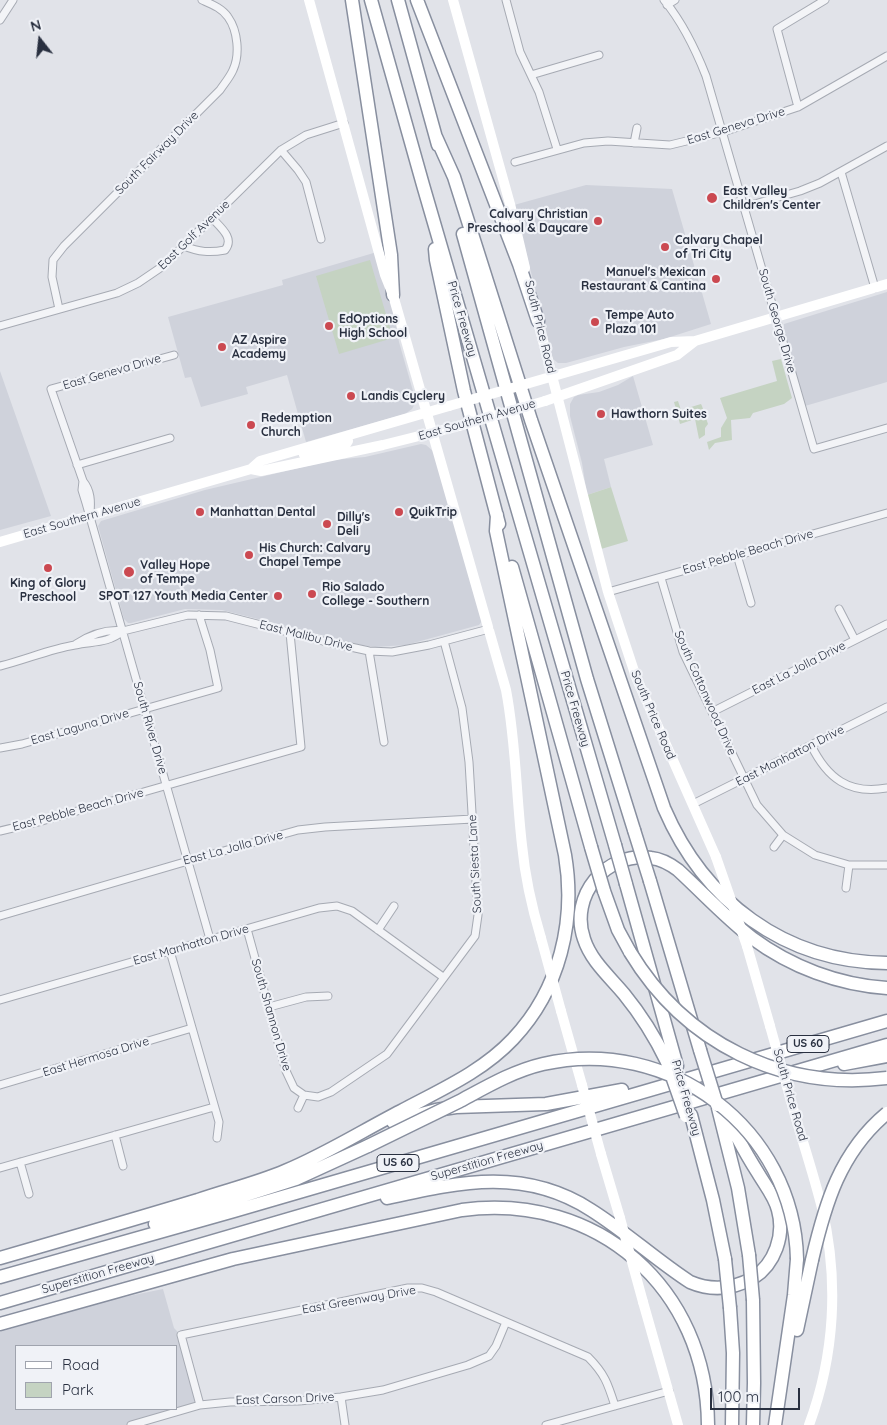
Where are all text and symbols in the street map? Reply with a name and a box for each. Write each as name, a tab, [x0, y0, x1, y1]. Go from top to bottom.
north arrow	[15, 15, 65, 65]
text: N	[28, 16, 43, 36]
street label: East Geneva Drive	[685, 104, 787, 148]
street label: South Fairway Drive	[112, 108, 202, 198]
place label: East Valley Children's Center	[723, 184, 821, 212]
marker: East Valley Children's Center	[705, 191, 719, 205]
street label: East Golf Avenue	[155, 197, 233, 273]
place label: Calvary Christian Preschool & Daycare	[467, 207, 588, 235]
marker: Calvary Christian Preschool & Daycare	[592, 215, 604, 227]
place label: Calvary Chapel of Tri City	[675, 233, 763, 261]
marker: Calvary Chapel of Tri City	[659, 241, 671, 253]
place label: Manuel's Mexican Restaurant & Cantina	[581, 265, 706, 293]
street label: South George Drive	[755, 267, 799, 375]
marker: Manuel's Mexican Restaurant & Cantina	[710, 273, 722, 285]
street label: Price Freeway	[444, 279, 480, 359]
street label: South Price Road	[521, 279, 559, 375]
place label: Tempe Auto Plaza 101	[605, 308, 674, 336]
place label: EdOptions High School	[339, 312, 407, 340]
marker: Tempe Auto Plaza 101	[589, 316, 601, 328]
marker: EdOptions High School	[323, 320, 335, 332]
place label: AZ Aspire Academy	[232, 333, 287, 361]
marker: AZ Aspire Academy	[216, 341, 228, 353]
street label: East Geneva Drive	[61, 351, 163, 393]
place label: Landis Cyclery	[361, 389, 445, 403]
marker: Landis Cyclery	[345, 390, 357, 402]
street label: East Southern Avenue	[417, 396, 537, 444]
place label: Hawthorn Suites	[611, 407, 707, 421]
marker: Hawthorn Suites	[595, 408, 607, 420]
place label: Redemption Church	[261, 411, 332, 439]
marker: Redemption Church	[245, 419, 257, 431]
street label: East Southern Avenue	[22, 494, 142, 542]
place label: Manhattan Dental	[210, 505, 316, 519]
place label: QuikTrip	[409, 505, 457, 519]
marker: Manhattan Dental	[194, 506, 206, 518]
marker: QuikTrip	[393, 506, 405, 518]
place label: Dilly's Deli	[337, 510, 370, 538]
marker: Dilly's Deli	[321, 518, 333, 530]
street label: East Pebble Beach Drive	[681, 526, 815, 578]
place label: His Church: Calvary Chapel Tempe	[259, 541, 371, 569]
marker: His Church: Calvary Chapel Tempe	[243, 549, 255, 561]
place label: Valley Hope of Tempe	[140, 558, 210, 586]
marker: King of Glory Preschool	[42, 562, 54, 574]
marker: Valley Hope of Tempe	[122, 565, 136, 579]
place label: King of Glory Preschool	[10, 576, 86, 604]
place label: Rio Salado College - Southern	[322, 580, 429, 608]
marker: Rio Salado College - Southern	[306, 588, 318, 600]
place label: SPOT 127 Youth Media Center	[99, 589, 268, 603]
marker: SPOT 127 Youth Media Center	[272, 590, 284, 602]
street label: East Malibu Drive	[258, 617, 354, 655]
street label: South Cottonwood Drive	[671, 628, 739, 758]
street label: East La Jolla Drive	[750, 638, 848, 698]
street label: South Price Road	[628, 668, 678, 762]
street label: Price Freeway	[557, 669, 593, 749]
street label: South River Drive	[130, 680, 170, 776]
street label: East Laguna Drive	[29, 706, 131, 748]
street label: East Manhatton Drive	[733, 722, 847, 790]
street label: East Pebble Beach Drive	[11, 786, 145, 834]
street label: South Siesta Lane	[465, 814, 485, 914]
street label: East La Jolla Drive	[181, 828, 285, 868]
street label: East Manhatton Drive	[131, 922, 251, 968]
street label: South Shannon Drive	[248, 957, 294, 1073]
street label: East Hermosa Drive	[41, 1034, 151, 1080]
road number: US 60	[787, 1036, 829, 1052]
street label: South Price Road	[770, 1047, 810, 1143]
street label: Price Freeway	[668, 1058, 704, 1138]
street label: Superstition Freeway	[429, 1138, 545, 1184]
road number: US 60	[377, 1154, 419, 1172]
street label: Superstition Freeway	[40, 1251, 156, 1297]
street label: East Greenway Drive	[301, 1283, 417, 1317]
legend	[15, 1345, 178, 1410]
text: Road	[62, 1355, 99, 1374]
scale bar	[712, 1378, 802, 1410]
text: Park	[62, 1380, 94, 1399]
text: 100 m	[718, 1387, 759, 1406]
street label: East Carson Drive	[235, 1390, 335, 1408]

